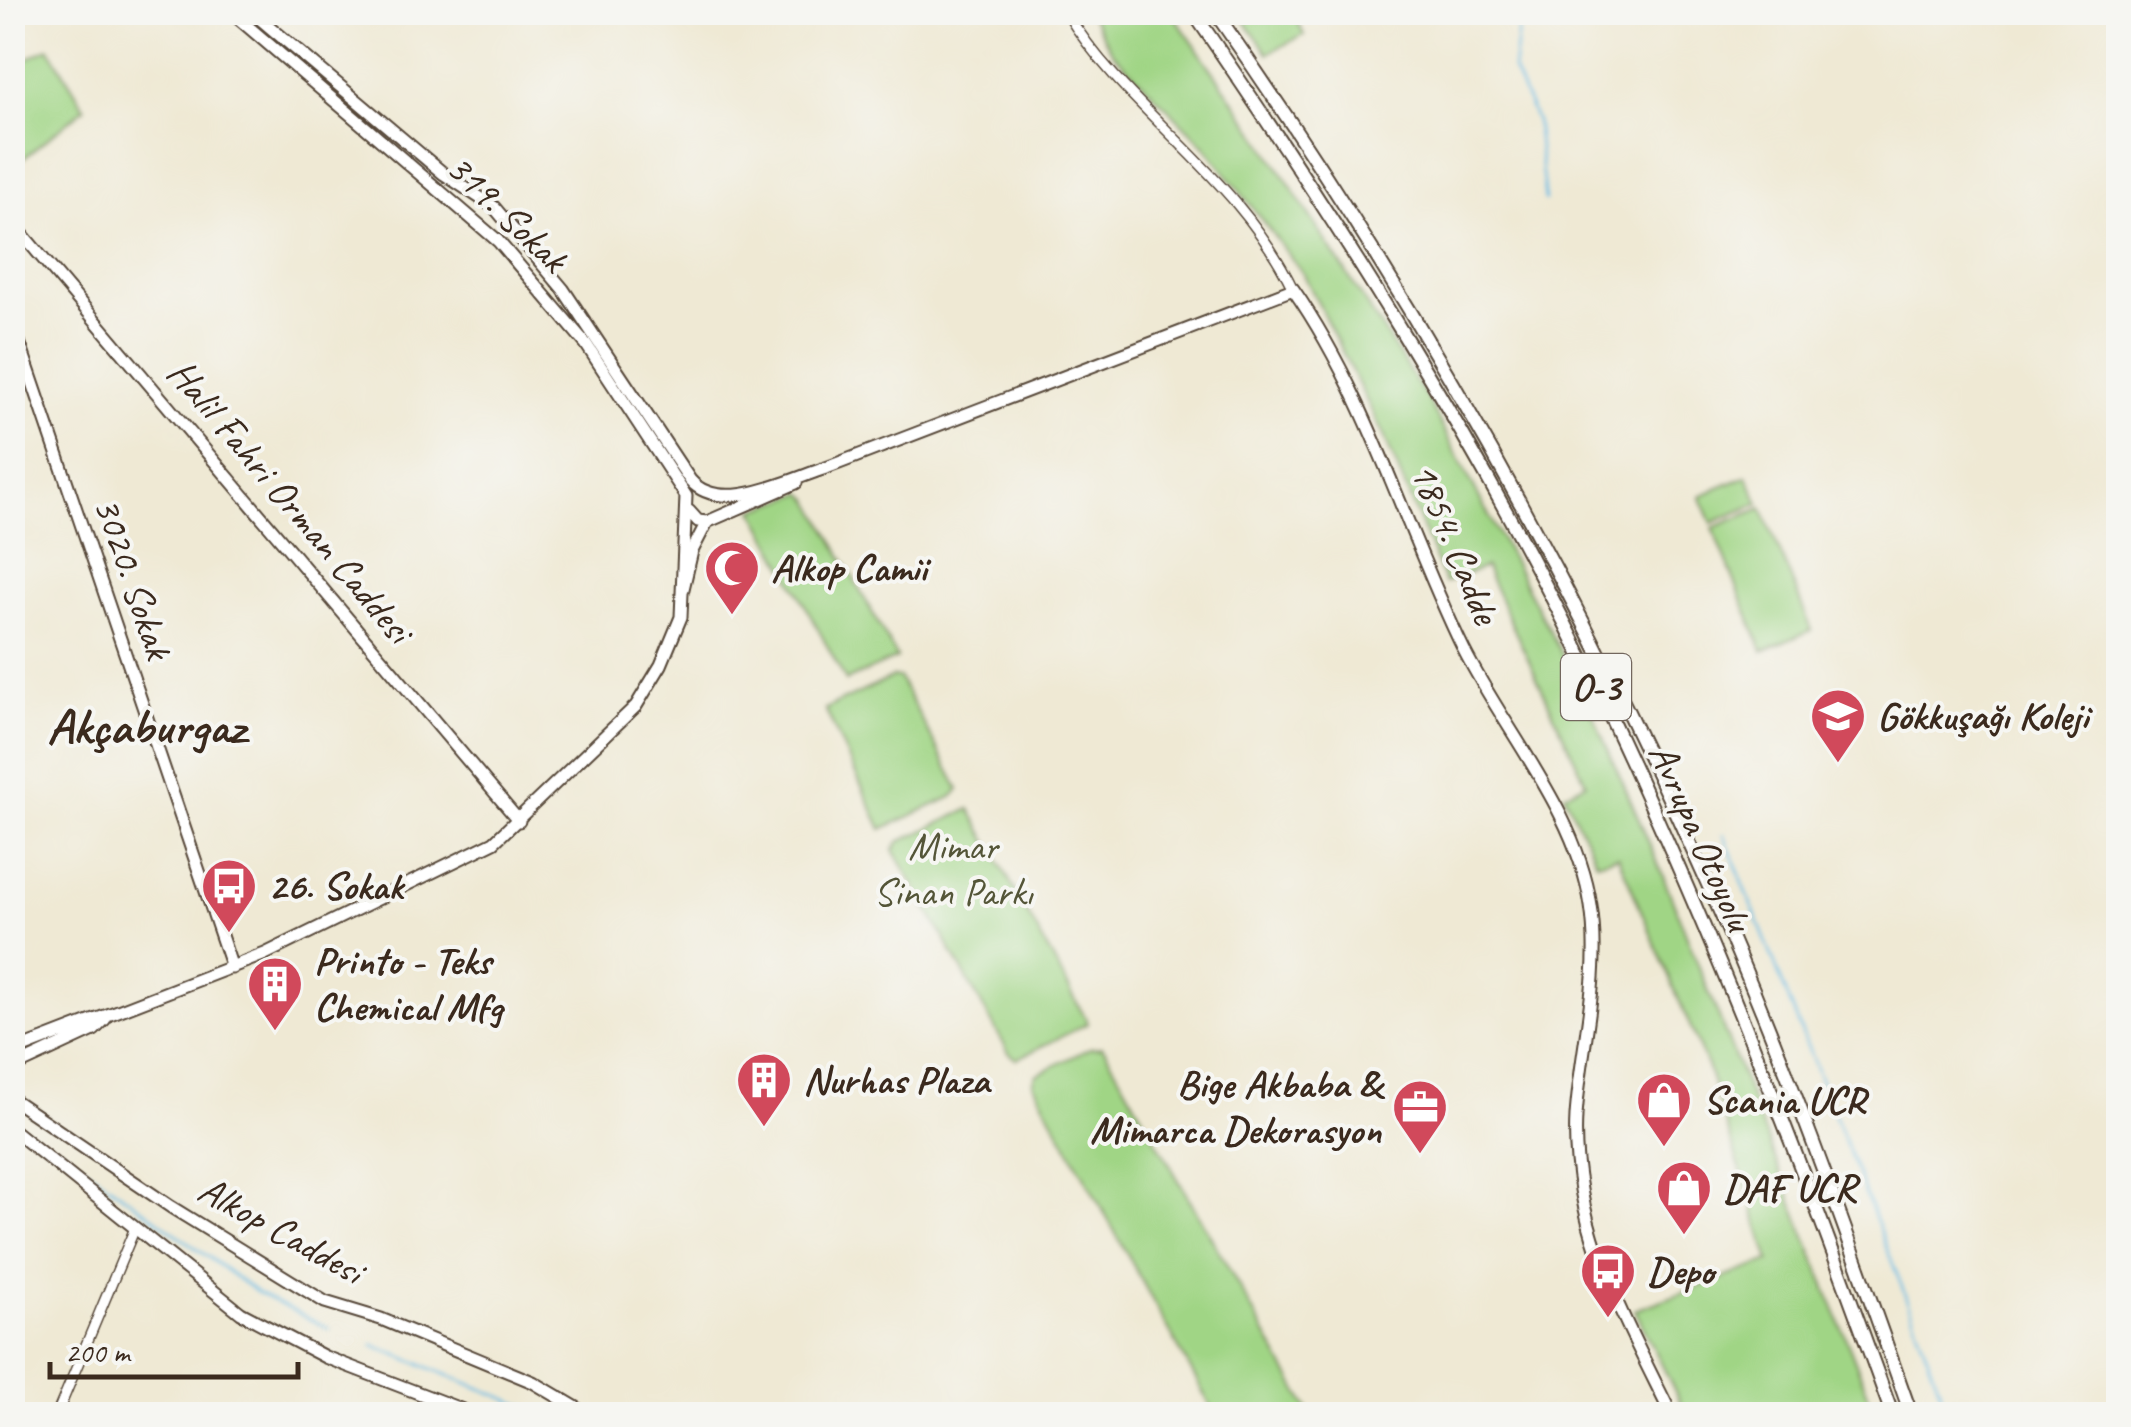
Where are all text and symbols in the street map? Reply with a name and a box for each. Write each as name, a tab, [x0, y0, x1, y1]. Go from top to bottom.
street label: 319. Sokak	[436, 143, 580, 285]
street label: Halil Fahri Orman Caddesi	[157, 349, 426, 657]
street label: 1854. Cadde	[1399, 455, 1512, 634]
street label: 3020. Sokak	[82, 490, 185, 668]
mosque icon: Alkop Camii	[702, 538, 762, 617]
place label: Alkop Camii	[771, 543, 932, 593]
road number: O-3	[1561, 654, 1631, 720]
school or university icon: Gökkuşağı Koleji	[1808, 686, 1868, 765]
place label: Gökkuşağı Koleji	[1877, 691, 2093, 741]
district label: Akçaburgaz	[47, 695, 250, 758]
street label: Avrupa Otoyolu	[1637, 735, 1766, 941]
park label: Mimar Sinan Parkı	[873, 821, 1034, 917]
bus stop icon: 26. Sokak	[199, 856, 259, 935]
place label: 26. Sokak	[268, 861, 406, 911]
place label: Printo - Teks Chemical Mfg	[314, 936, 506, 1032]
building icon: Printo - Teks Chemical Mfg	[245, 954, 305, 1033]
building icon: Nurhas Plaza	[734, 1050, 794, 1129]
place label: Nurhas Plaza	[803, 1055, 992, 1105]
place label: Bige Akbaba & Mimarca Dekorasyon	[1090, 1059, 1385, 1155]
shop icon: Scania UCR	[1634, 1070, 1694, 1149]
place label: Scania UCR	[1703, 1075, 1870, 1125]
office icon: Bige Akbaba & Mimarca Dekorasyon	[1390, 1077, 1450, 1156]
shop icon: DAF UCR	[1654, 1158, 1714, 1237]
place label: DAF UCR	[1723, 1163, 1861, 1213]
street label: Alkop Caddesi	[190, 1164, 376, 1298]
bus stop icon: Depo	[1578, 1241, 1638, 1320]
place label: Depo	[1647, 1246, 1717, 1296]
scale bar	[50, 1317, 298, 1379]
text: 200 m	[65, 1333, 132, 1371]

